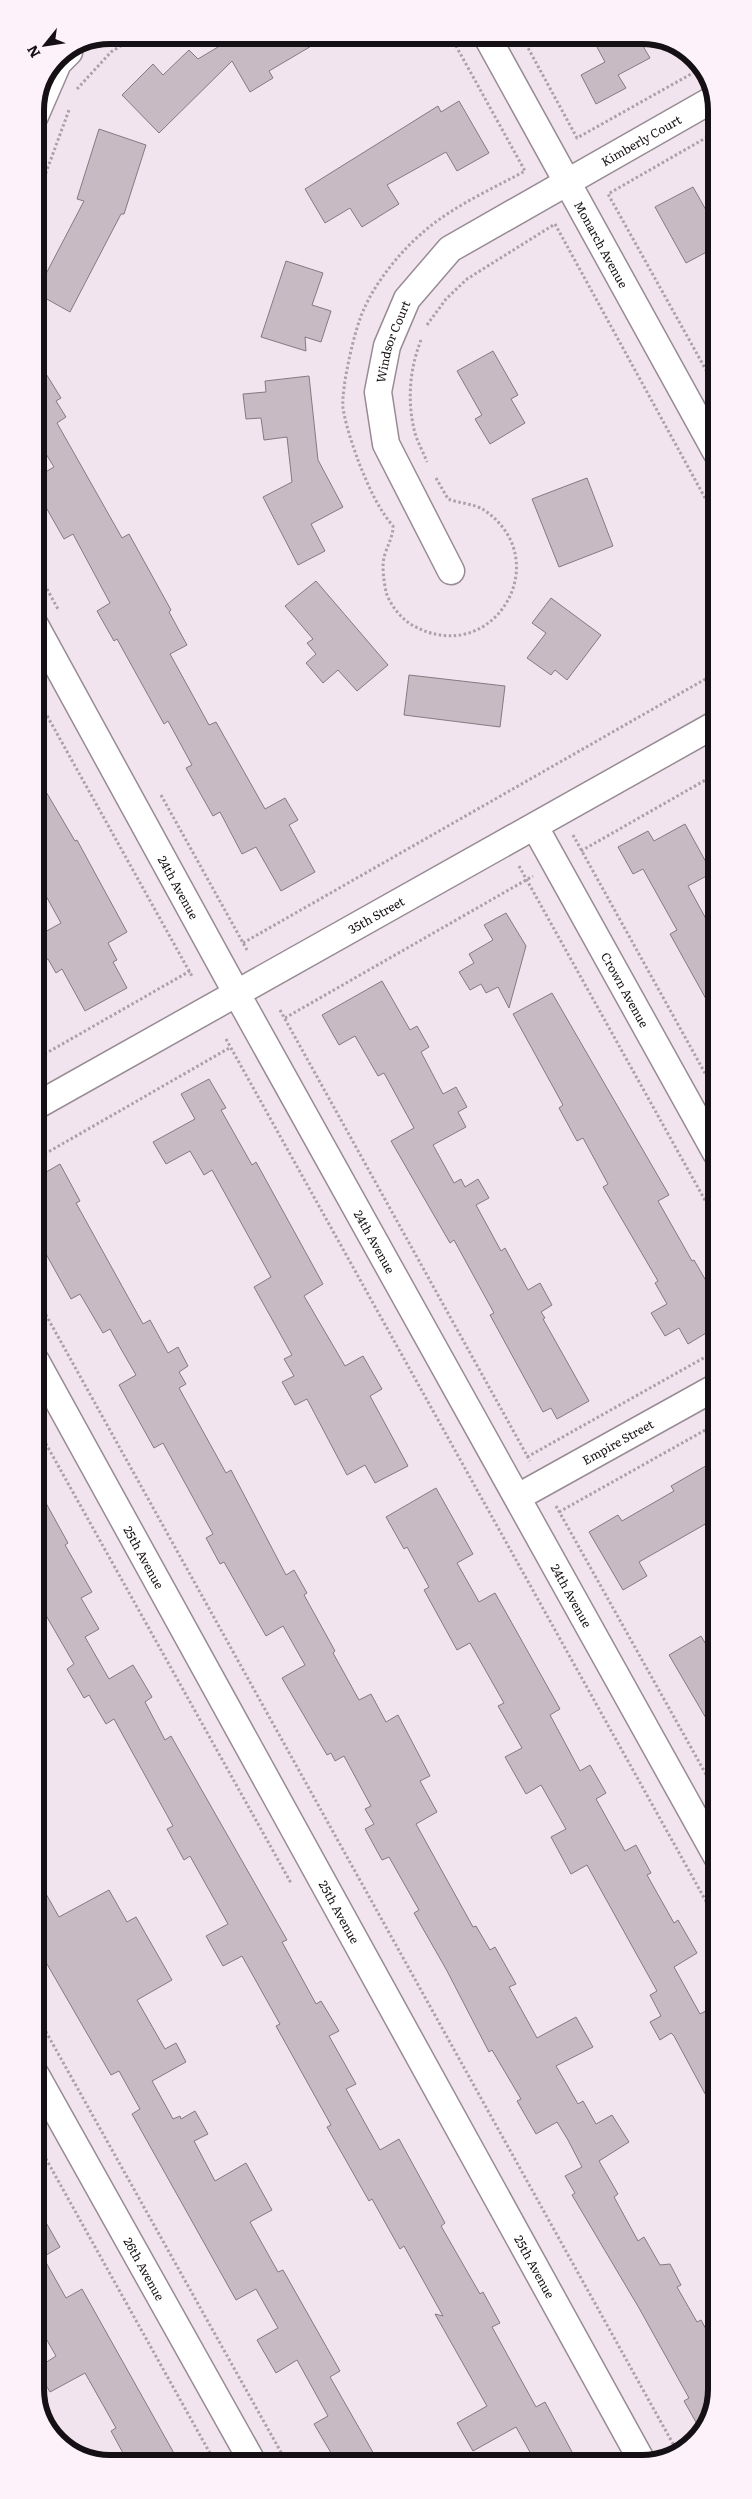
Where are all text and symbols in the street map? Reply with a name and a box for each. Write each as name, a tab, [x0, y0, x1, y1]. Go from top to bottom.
north arrow	[20, 20, 70, 70]
text: N	[21, 42, 44, 62]
street label: Kimberly Court	[598, 110, 685, 170]
street label: Monarch Avenue	[570, 197, 633, 291]
street label: Windsor Court	[371, 297, 414, 384]
street label: 24th Avenue	[154, 852, 203, 922]
street label: 35th Street	[345, 892, 408, 938]
street label: Crown Avenue	[597, 949, 653, 1031]
street label: 24th Avenue	[350, 1207, 400, 1277]
street label: Empire Street	[579, 1414, 657, 1469]
street label: 25th Avenue	[119, 1522, 169, 1592]
street label: 24th Avenue	[547, 1561, 596, 1631]
street label: 25th Avenue	[315, 1877, 364, 1947]
street label: 25th Avenue	[510, 2232, 560, 2302]
street label: 26th Avenue	[119, 2234, 169, 2304]

